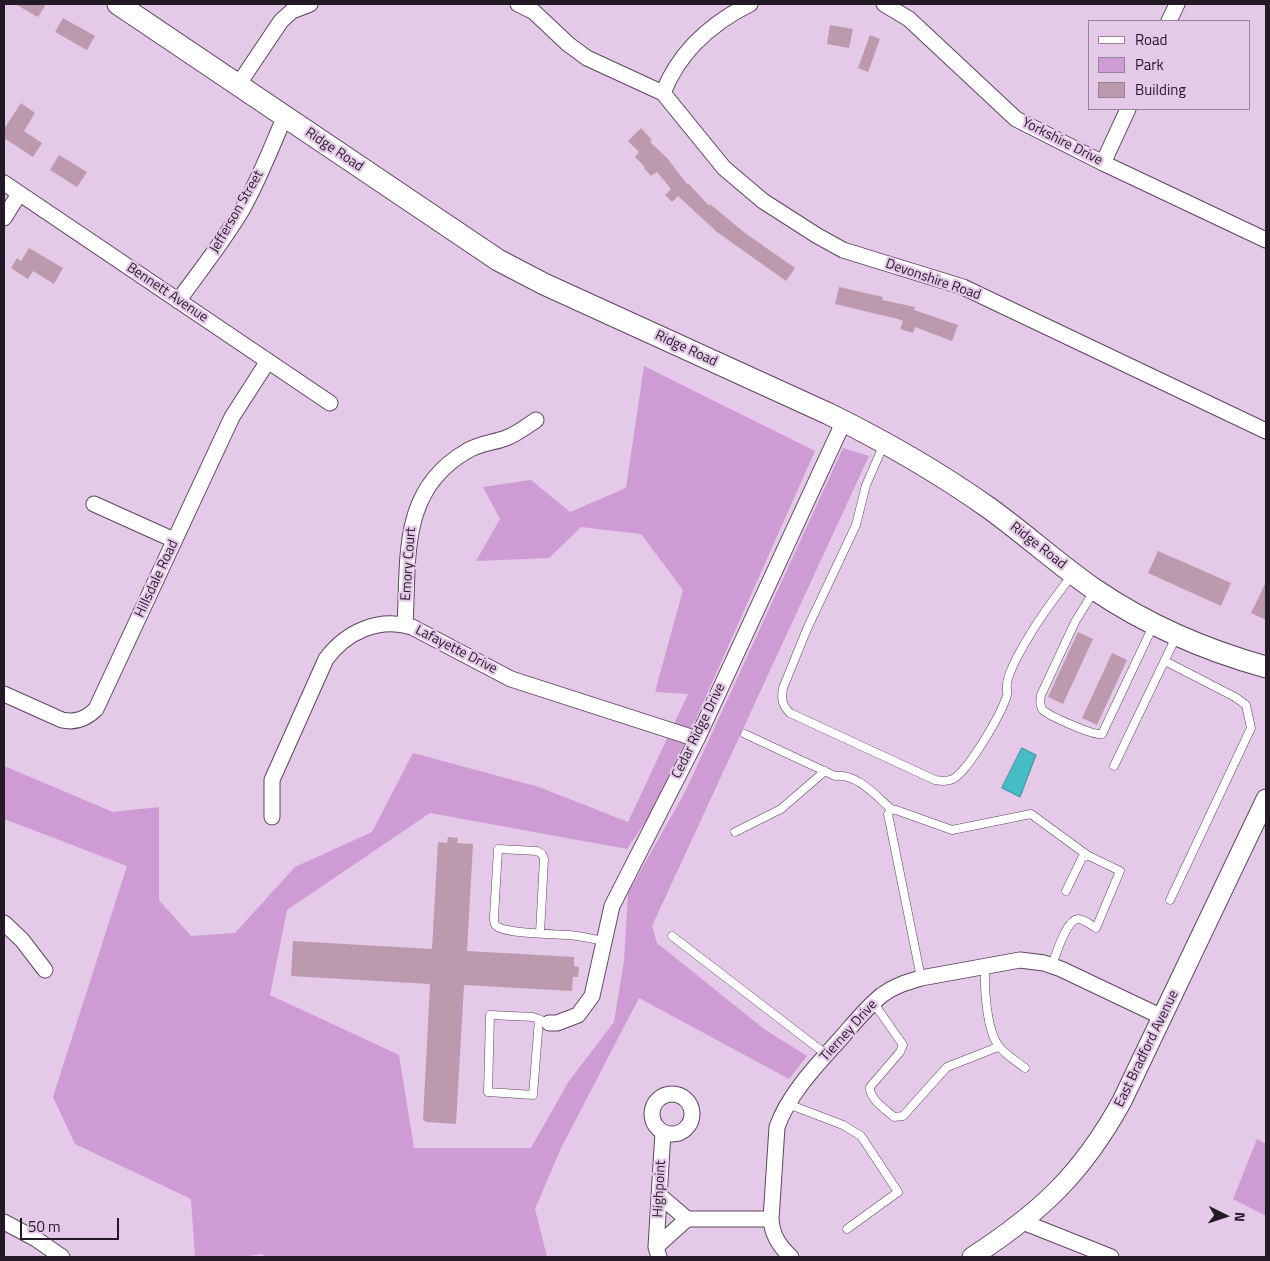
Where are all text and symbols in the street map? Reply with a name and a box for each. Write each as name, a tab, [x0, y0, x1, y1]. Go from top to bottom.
legend	[1088, 20, 1250, 110]
text: Road	[1135, 28, 1167, 51]
text: Park	[1135, 53, 1164, 76]
text: Building	[1135, 78, 1186, 101]
street label: Yorkshire Drive	[1019, 115, 1105, 169]
street label: Ridge Road	[302, 124, 366, 176]
street label: Jefferson Street	[207, 168, 267, 256]
street label: Devonshire Road	[883, 256, 983, 304]
street label: Bennett Avenue	[123, 260, 211, 326]
street label: Ridge Road	[652, 327, 720, 371]
street label: Ridge Road	[1007, 519, 1069, 573]
street label: Emory Court	[398, 527, 420, 601]
street label: Hillsdale Road	[132, 538, 182, 620]
street label: Lafayette Drive	[412, 622, 500, 678]
street label: Cedar Ridge Drive	[669, 681, 729, 781]
street label: East Bradford Avenue	[1111, 988, 1183, 1110]
street label: Tierney Drive	[817, 997, 881, 1065]
street label: Highpoint	[650, 1160, 670, 1218]
north arrow	[1200, 1191, 1250, 1241]
scale bar	[22, 1208, 121, 1240]
text: N	[1230, 1212, 1251, 1223]
text: 50 m	[28, 1215, 61, 1238]

